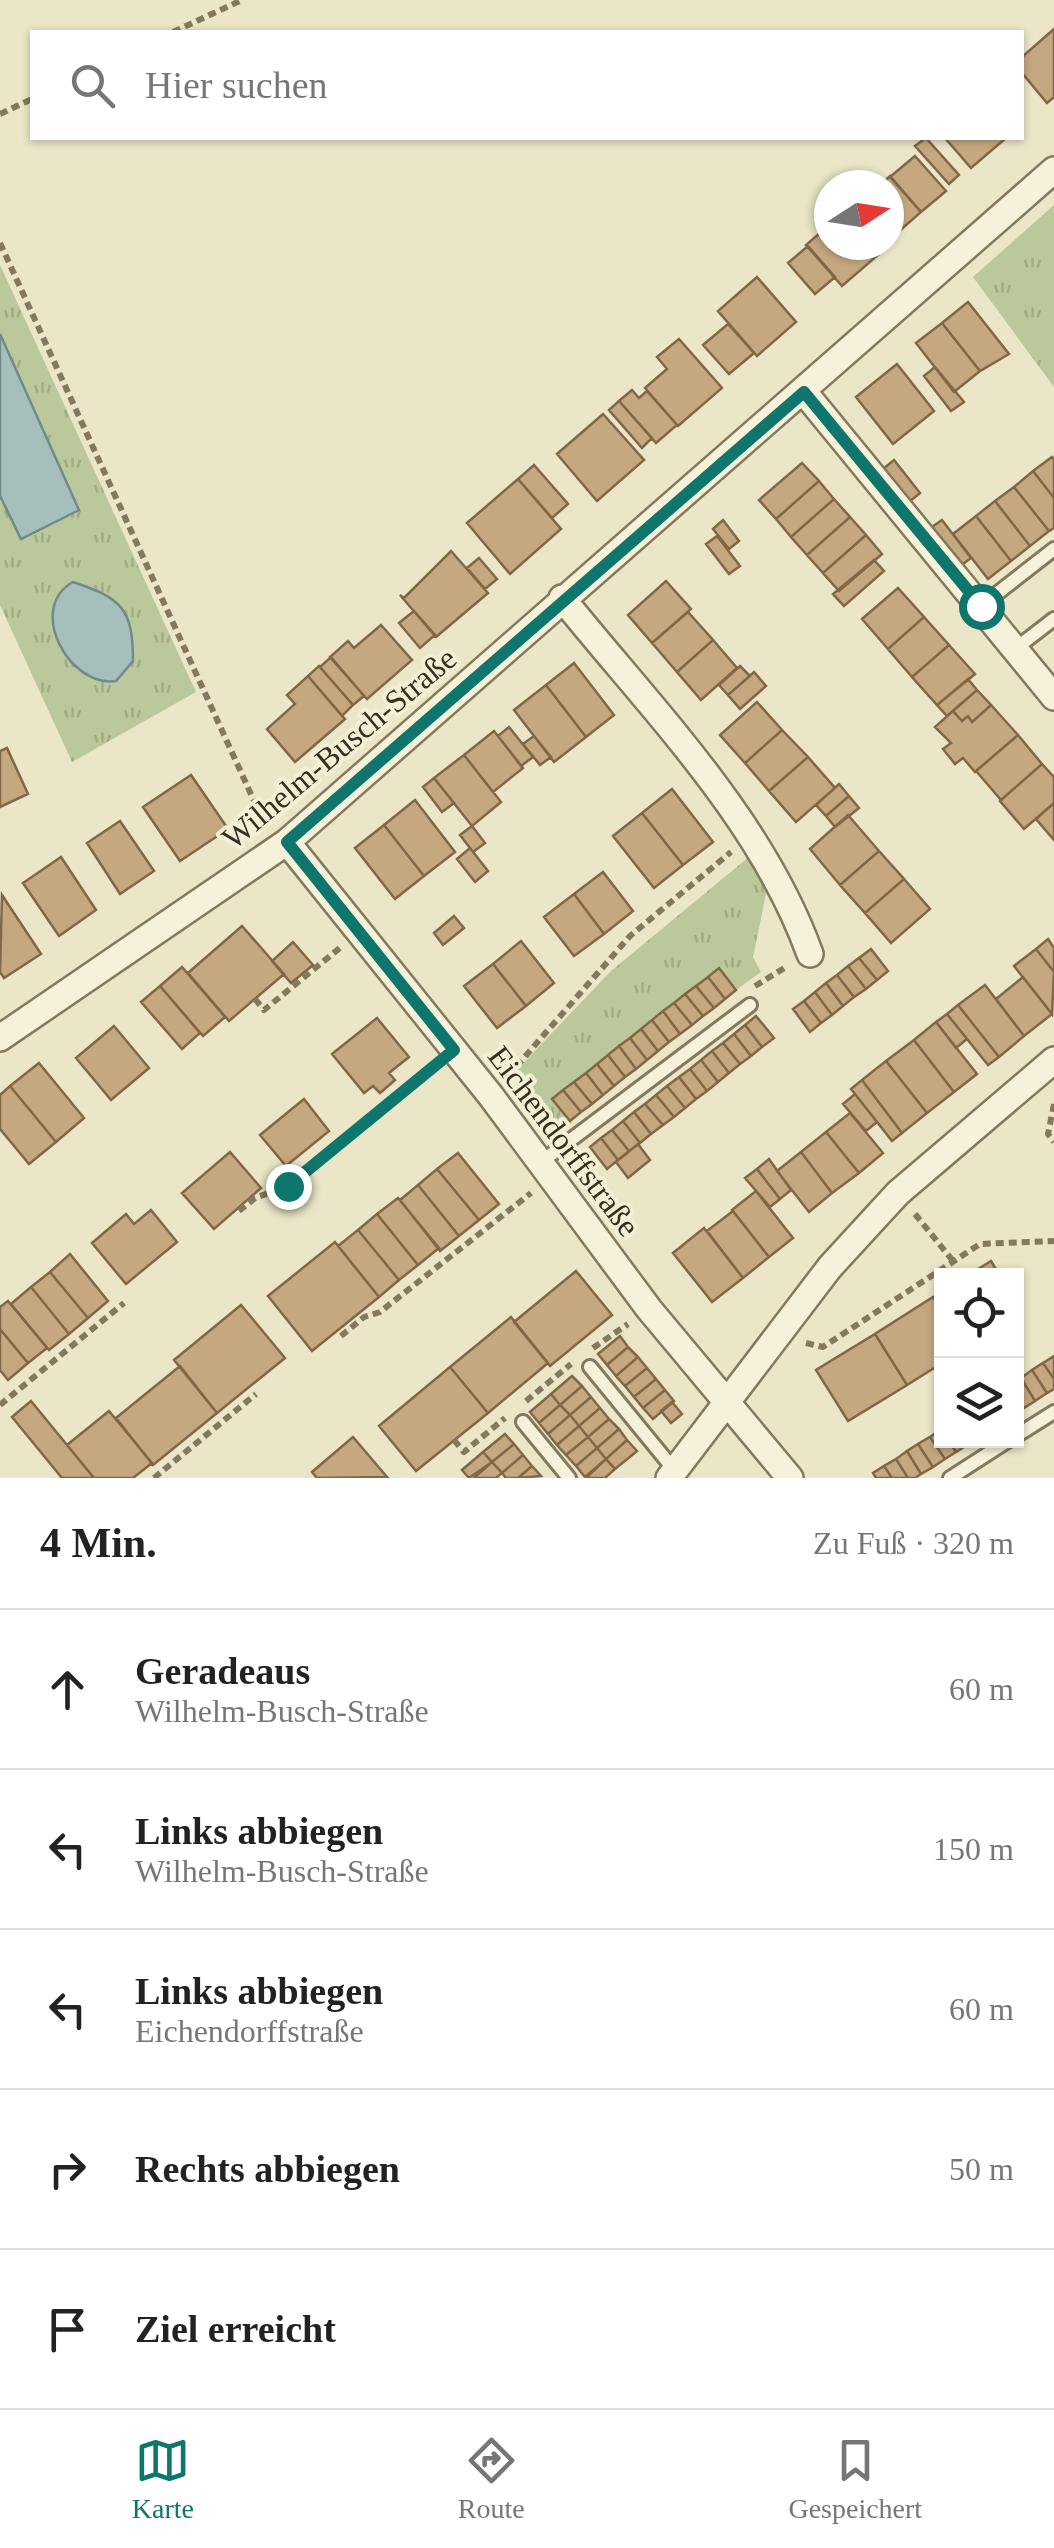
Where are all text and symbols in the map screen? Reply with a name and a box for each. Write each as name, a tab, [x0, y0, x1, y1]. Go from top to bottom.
search box	[30, 30, 1024, 140]
icon: search	[65, 58, 120, 113]
text: Hier suchen	[145, 64, 328, 106]
north arrow	[814, 170, 904, 260]
route start	[959, 584, 1005, 630]
street label: Wilhelm-Busch-Straße	[215, 640, 463, 856]
street label: Eichendorffstraße	[481, 1039, 647, 1243]
route end	[266, 1164, 312, 1210]
map controls	[934, 1268, 1024, 1448]
button: locate	[934, 1268, 1024, 1358]
button: layers	[934, 1358, 1024, 1448]
text: 4 Min.	[40, 1520, 157, 1566]
text: Zu Fuß · 320 m	[813, 1525, 1014, 1561]
text: Geradeaus	[135, 1650, 310, 1692]
icon: ahead	[40, 1662, 95, 1717]
text: 60 m	[949, 1671, 1014, 1707]
text: Wilhelm-Busch-Straße	[135, 1693, 429, 1729]
text: Links abbiegen	[135, 1810, 383, 1852]
icon: left	[40, 1822, 95, 1877]
text: 150 m	[933, 1831, 1014, 1867]
text: Wilhelm-Busch-Straße	[135, 1853, 429, 1889]
text: Links abbiegen	[135, 1970, 383, 2012]
icon: left	[40, 1982, 95, 2037]
text: 60 m	[949, 1991, 1014, 2027]
text: Eichendorffstraße	[135, 2013, 364, 2049]
icon: right	[40, 2142, 95, 2197]
text: Rechts abbiegen	[135, 2148, 400, 2190]
text: 50 m	[949, 2151, 1014, 2187]
icon: arrive	[40, 2302, 95, 2357]
text: Ziel erreicht	[135, 2308, 336, 2350]
tab: Karte	[132, 2433, 194, 2525]
tab: Route	[458, 2433, 525, 2525]
tab: Gespeichert	[788, 2433, 922, 2525]

